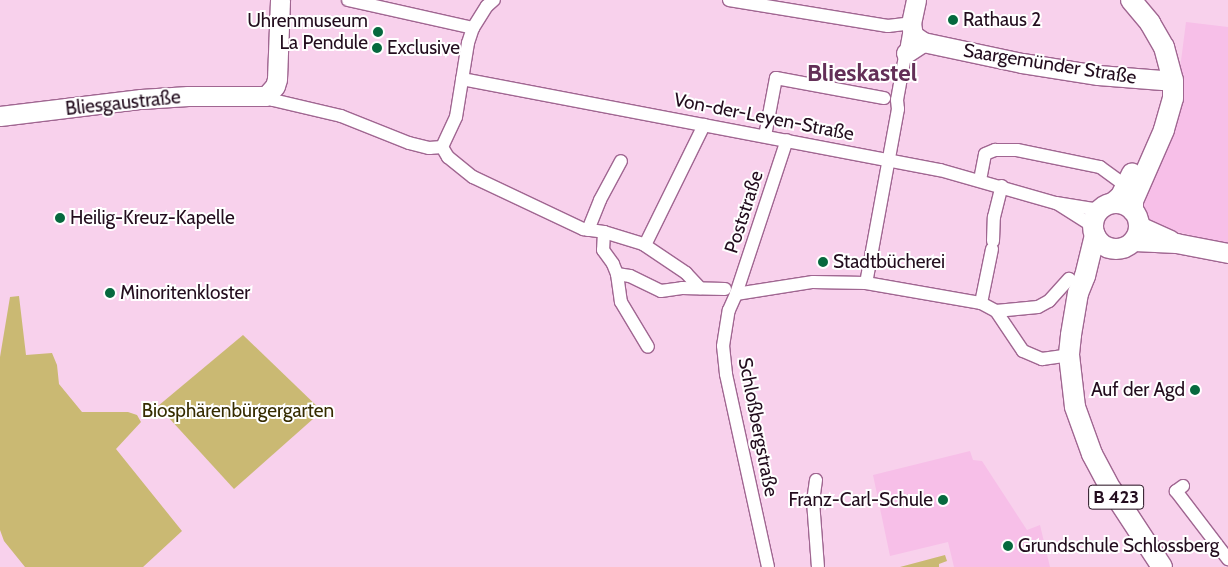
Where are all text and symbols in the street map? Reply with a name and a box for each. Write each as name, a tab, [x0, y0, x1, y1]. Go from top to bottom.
place label: Rathaus 2	[963, 9, 1041, 31]
place label: Uhrenmuseum La Pendule	[247, 10, 368, 54]
marker: Rathaus 2	[947, 14, 959, 26]
marker: Uhrenmuseum La Pendule	[372, 26, 384, 38]
place label: Exclusive	[387, 37, 460, 59]
street label: Saargemünder Straße	[962, 39, 1138, 89]
marker: Exclusive	[371, 42, 383, 54]
district label: Blieskastel	[807, 59, 917, 87]
street label: Bliesgaustraße	[64, 86, 182, 120]
street label: Von-der-Leyen-Straße	[672, 88, 856, 146]
street label: Poststraße	[720, 168, 768, 256]
place label: Heilig-Kreuz-Kapelle	[70, 207, 235, 229]
marker: Heilig-Kreuz-Kapelle	[54, 212, 66, 224]
place label: Stadtbücherei	[833, 251, 945, 273]
marker: Stadtbücherei	[817, 256, 829, 268]
place label: Minoritenkloster	[120, 282, 250, 304]
marker: Minoritenkloster	[104, 287, 116, 299]
street label: Schloßbergstraße	[733, 356, 783, 498]
place label: Auf der Agd	[1091, 379, 1185, 401]
marker: Auf der Agd	[1189, 384, 1201, 396]
park label: Biosphärenbürgergarten	[142, 400, 334, 422]
road number: B 423	[1087, 482, 1145, 512]
place label: Franz-Carl-Schule	[788, 489, 933, 511]
marker: Franz-Carl-Schule	[937, 494, 949, 506]
place label: Grundschule Schlossberg	[1018, 535, 1219, 557]
marker: Grundschule Schlossberg	[1002, 540, 1014, 552]

